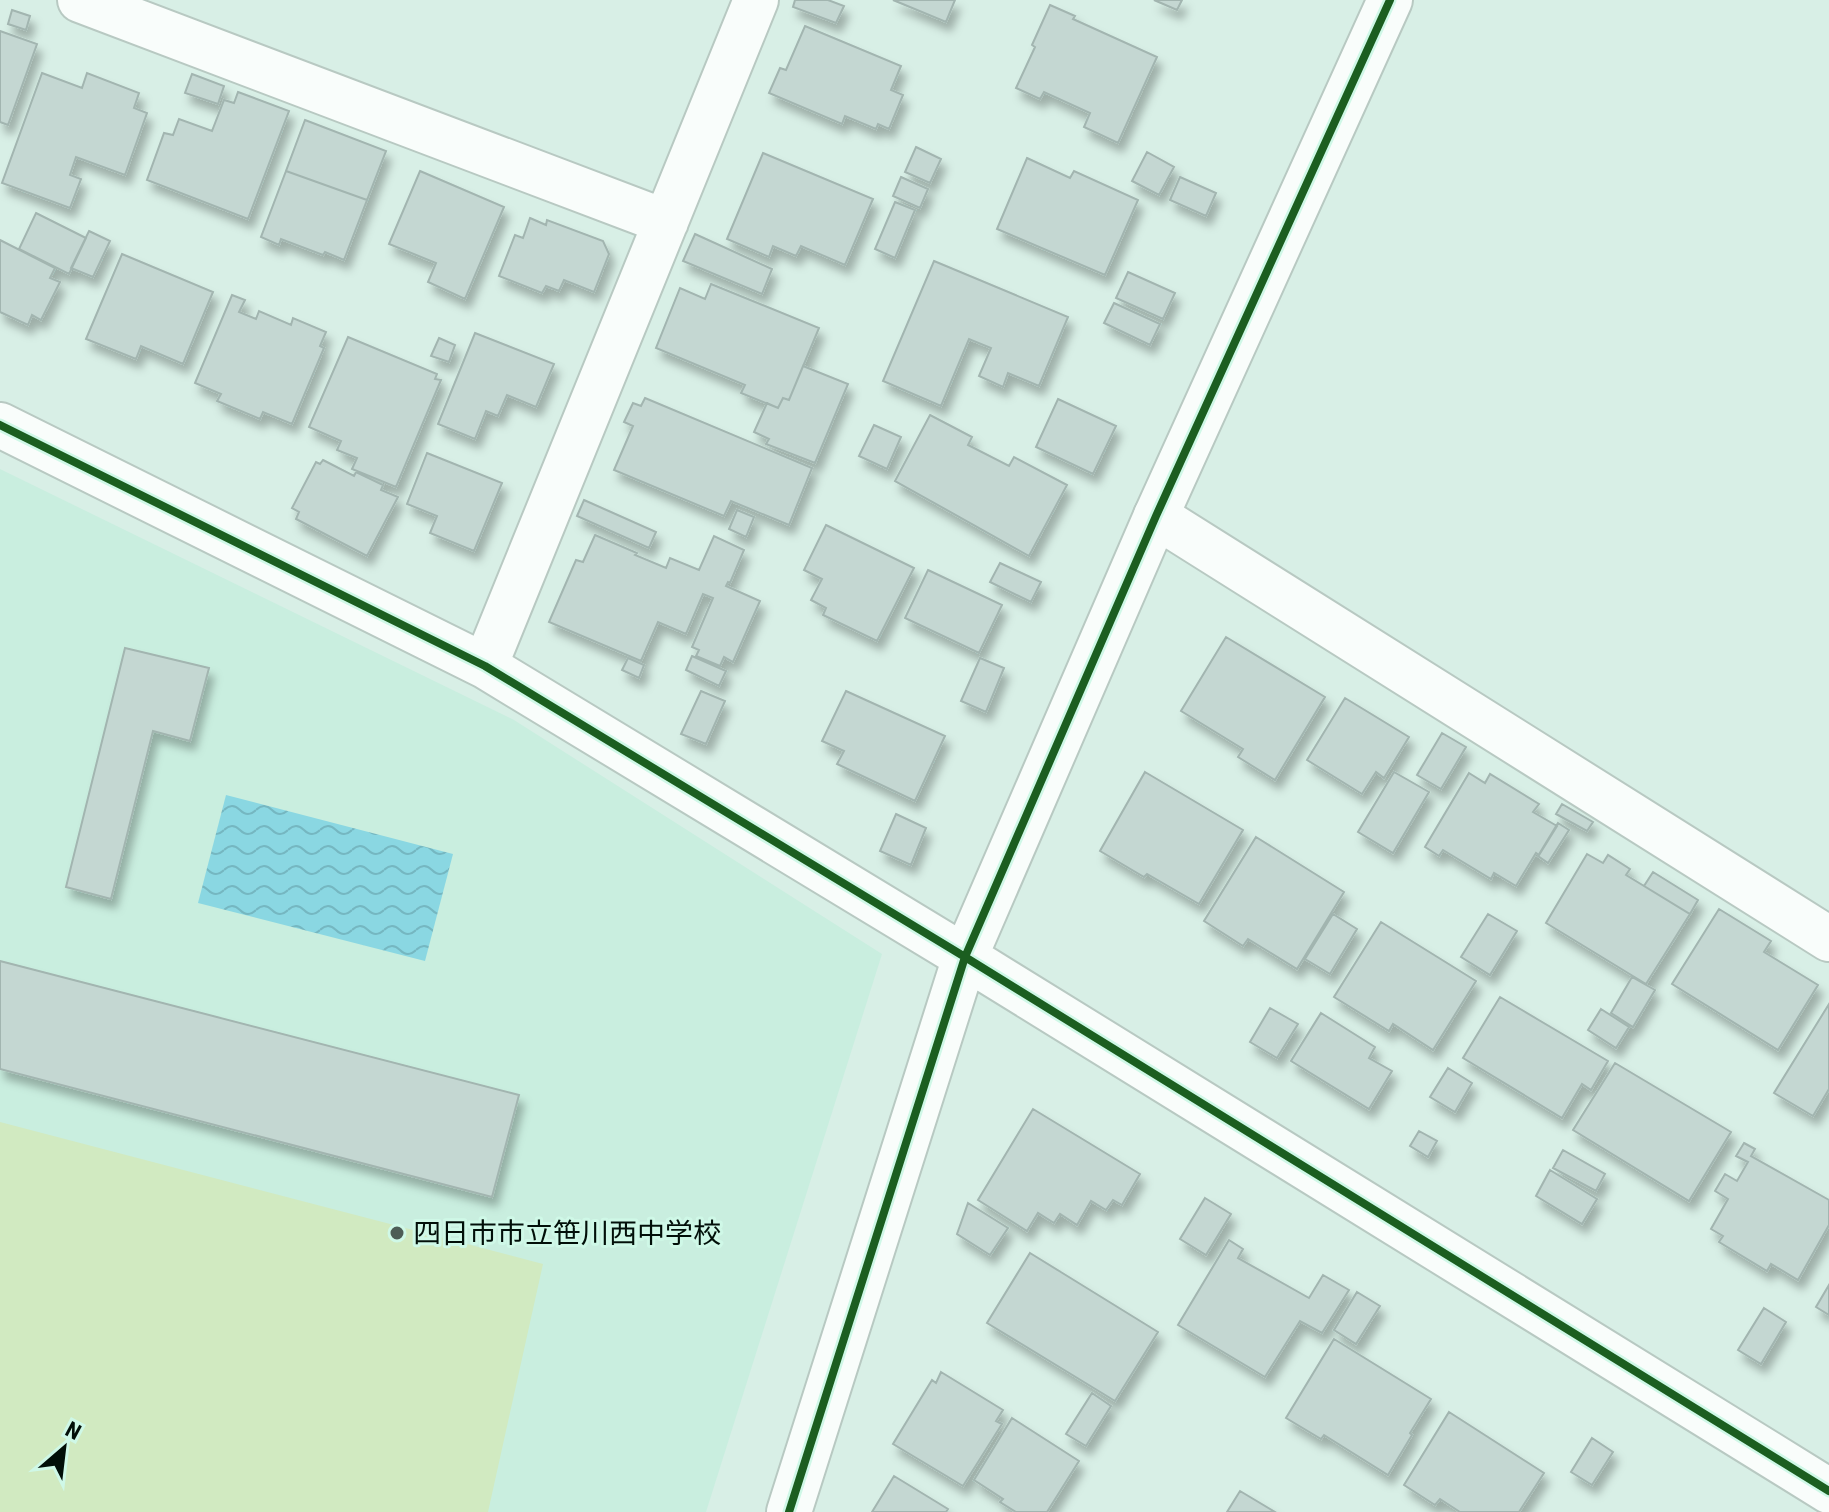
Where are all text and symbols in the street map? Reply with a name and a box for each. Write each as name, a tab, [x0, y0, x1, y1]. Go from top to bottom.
place label: 四日市市立笹川西中学校	[413, 1217, 721, 1250]
marker: 四日市市立笹川西中学校	[388, 1224, 406, 1242]
north arrow	[24, 1408, 104, 1488]
text: N	[61, 1417, 85, 1445]

